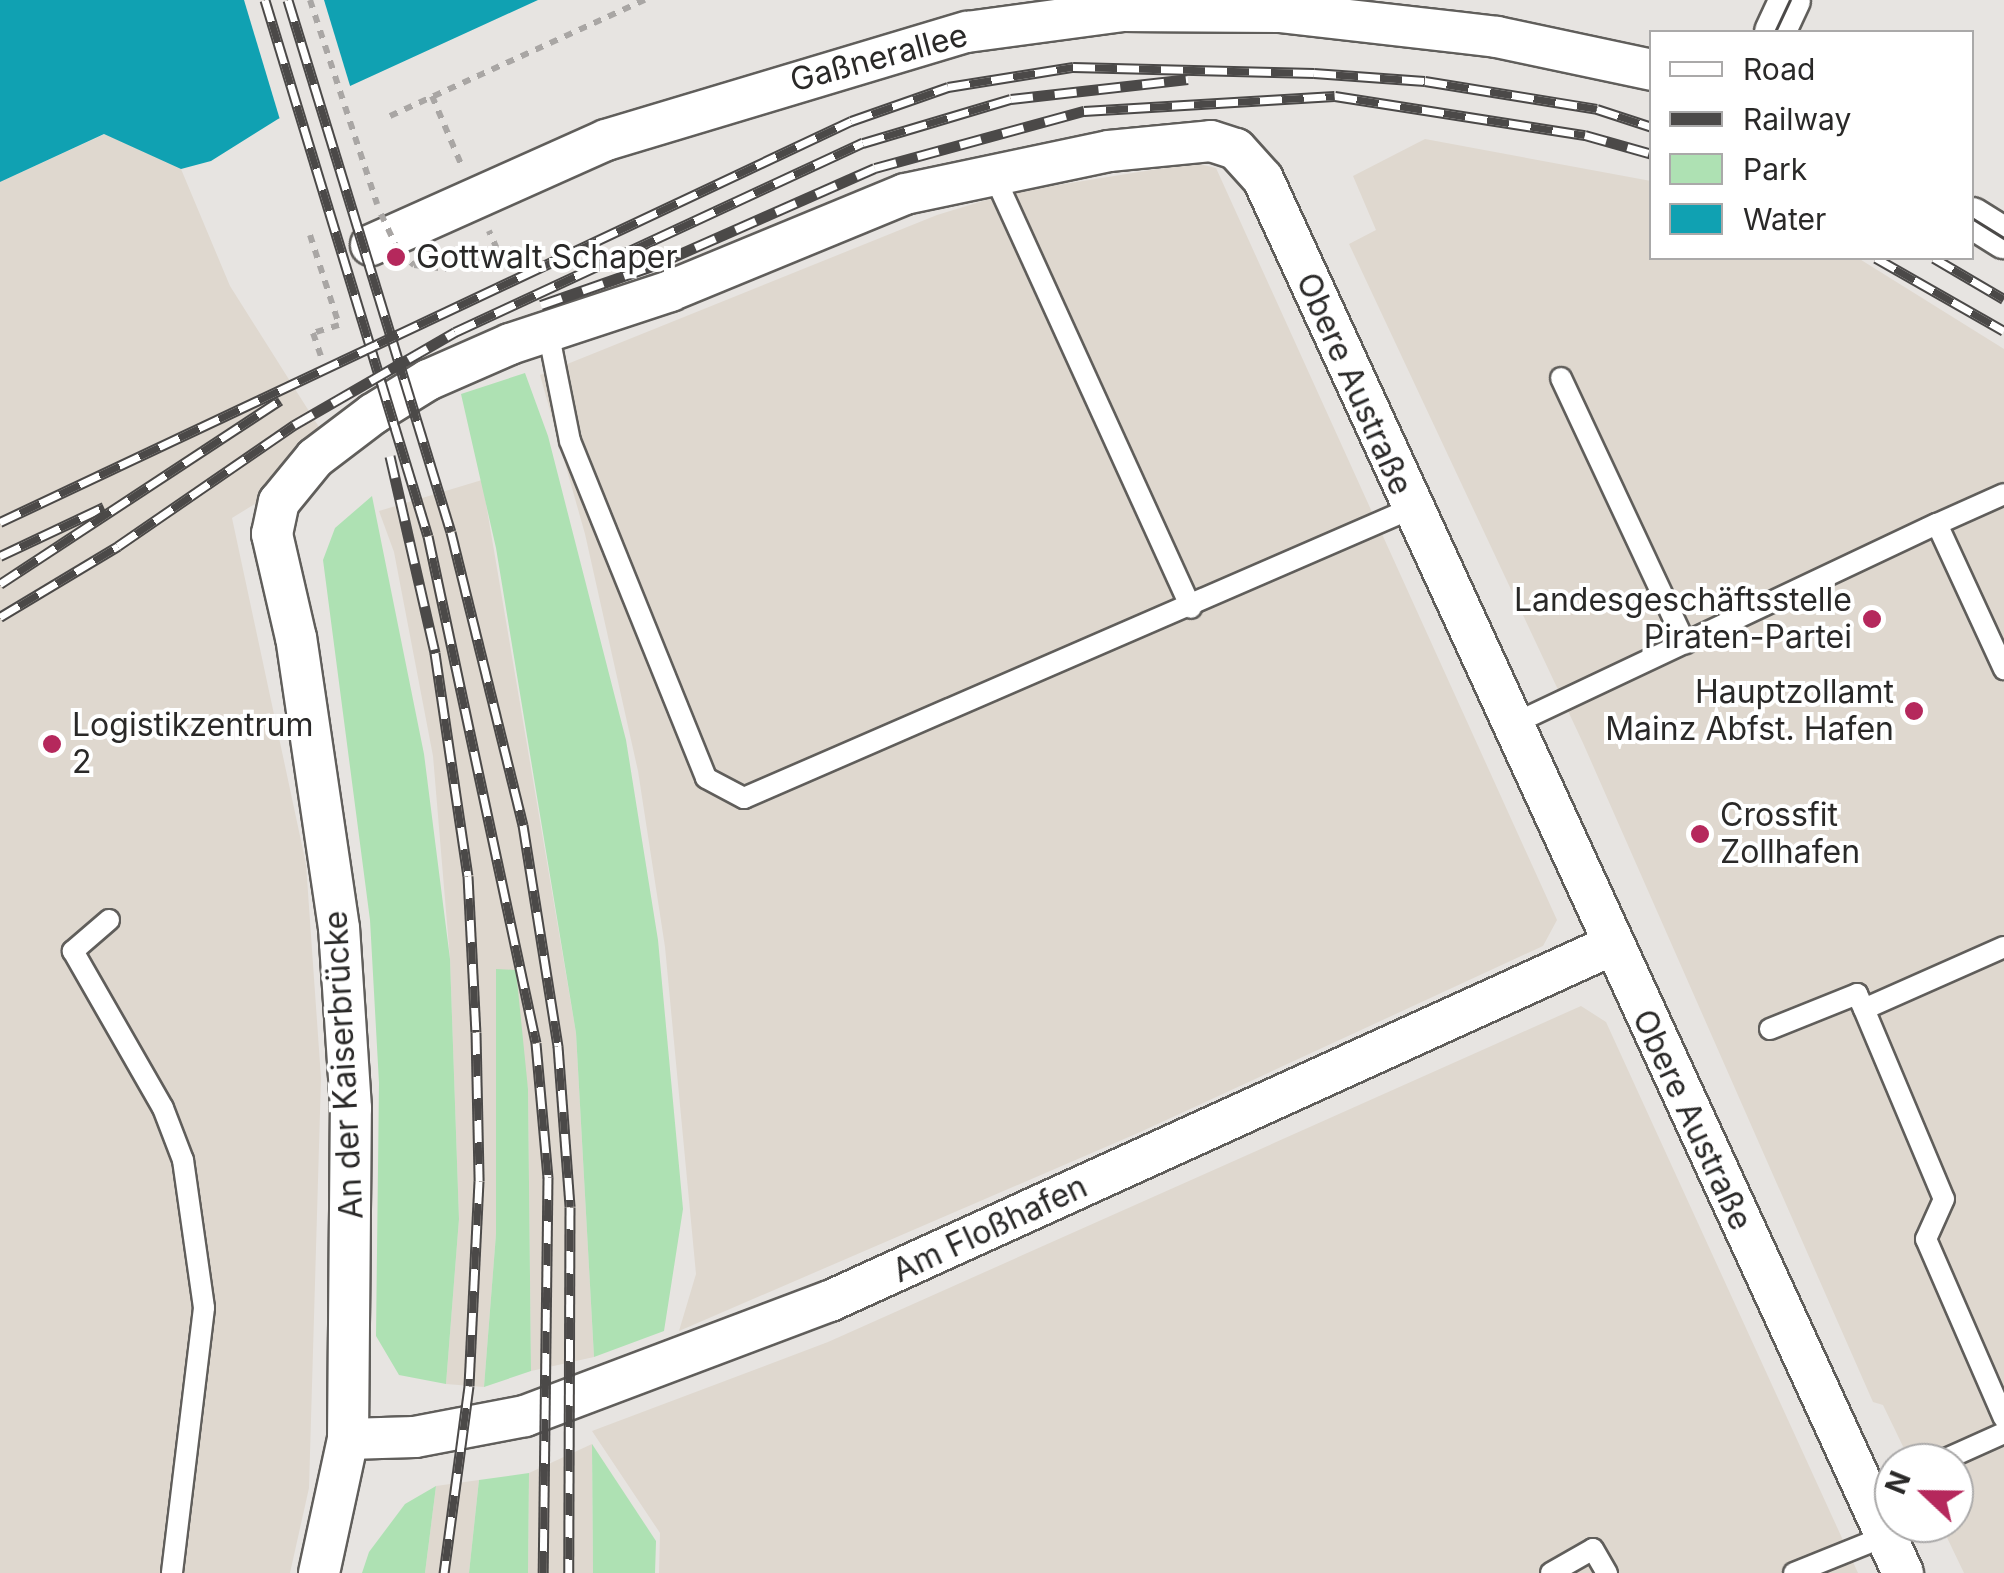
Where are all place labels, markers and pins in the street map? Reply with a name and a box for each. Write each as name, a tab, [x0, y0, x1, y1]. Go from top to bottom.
place label: Gottwalt Schaper	[416, 238, 678, 276]
marker: Gottwalt Schaper	[385, 246, 407, 268]
place label: Landesgeschäftsstelle Piraten-Partei	[1514, 582, 1852, 657]
marker: Landesgeschäftsstelle Piraten-Partei	[1861, 608, 1883, 630]
place label: Hauptzollamt Mainz Abfst. Hafen	[1605, 674, 1894, 749]
marker: Hauptzollamt Mainz Abfst. Hafen	[1903, 700, 1925, 722]
place label: Logistikzentrum 2	[72, 707, 314, 782]
marker: Logistikzentrum 2	[41, 733, 63, 755]
place label: Crossfit Zollhafen	[1720, 797, 1860, 872]
marker: Crossfit Zollhafen	[1689, 823, 1711, 845]

